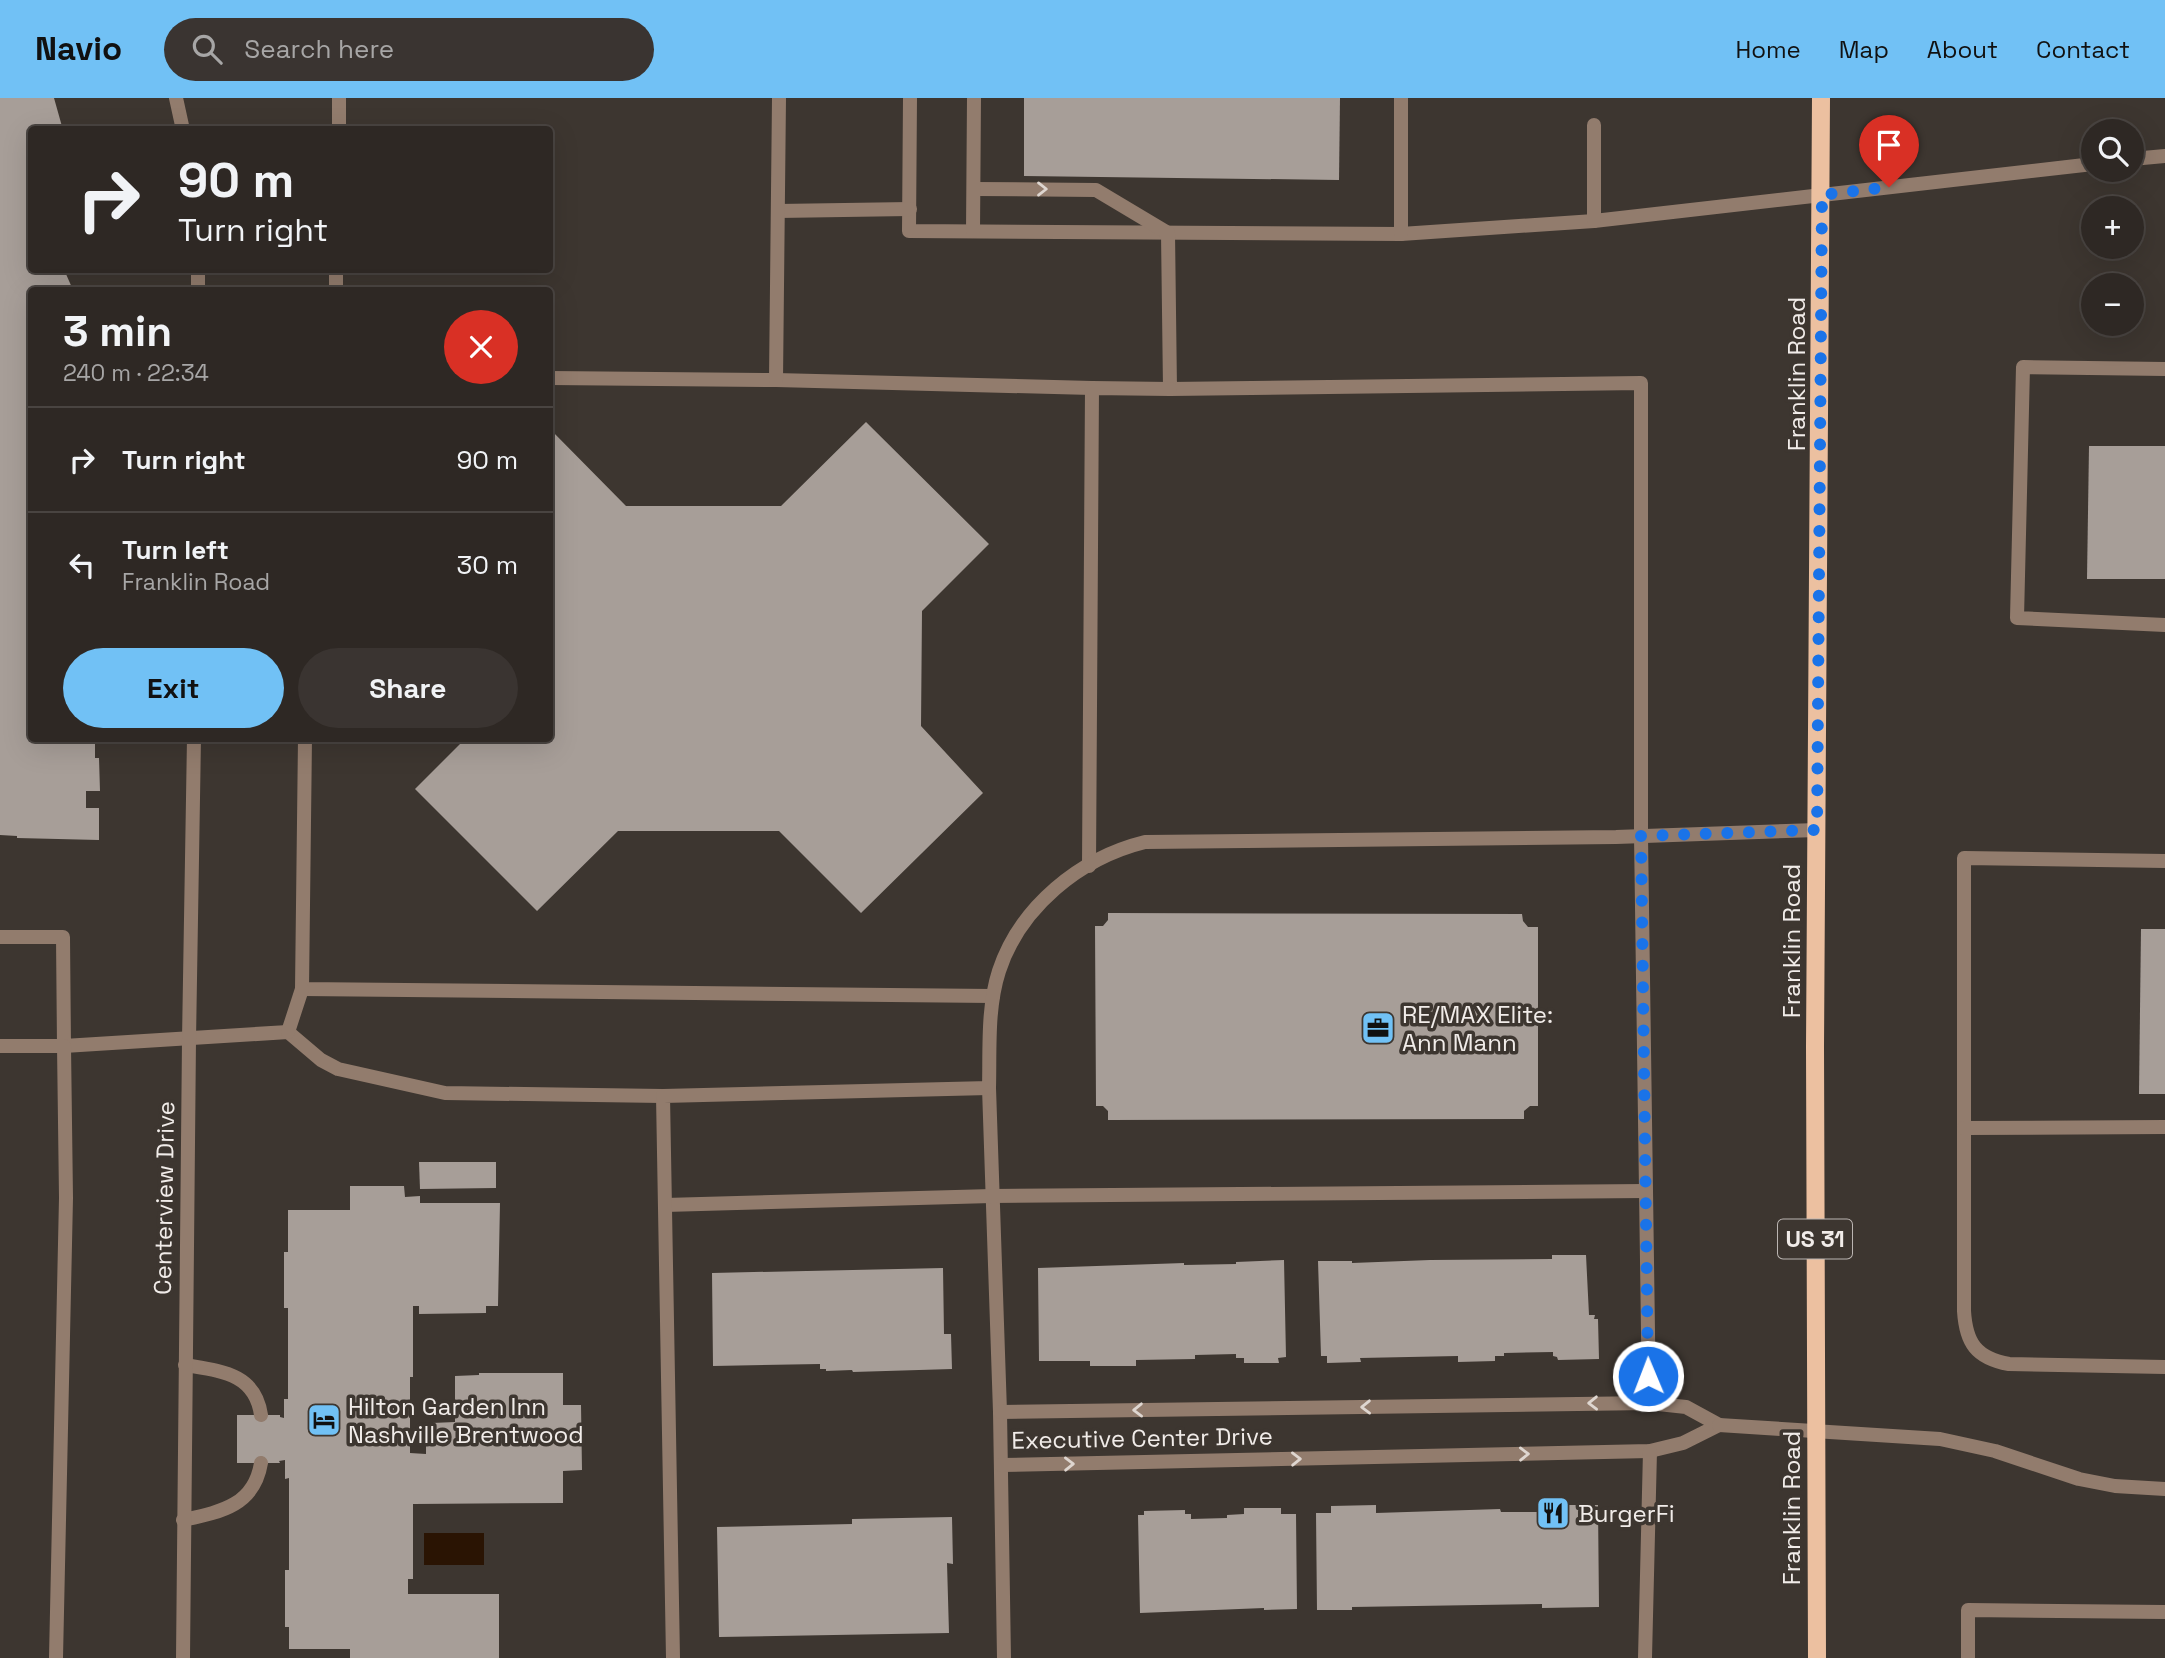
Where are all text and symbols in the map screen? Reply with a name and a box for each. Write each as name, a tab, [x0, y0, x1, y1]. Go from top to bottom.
search box	[164, 18, 654, 81]
text: Navio	[35, 28, 122, 70]
icon: search	[188, 30, 226, 68]
text: Search here	[244, 32, 394, 66]
text: Home	[1735, 34, 1801, 65]
text: Map	[1839, 34, 1889, 65]
text: About	[1927, 34, 1998, 65]
text: Contact	[2036, 34, 2130, 65]
pin	[1859, 115, 1919, 187]
map controls	[2081, 119, 2144, 336]
button: search	[2081, 119, 2144, 182]
icon: arrive	[1870, 126, 1908, 164]
text: 90 m	[178, 149, 294, 211]
icon: right	[63, 154, 154, 245]
one-way arrow	[1037, 182, 1048, 197]
button: +	[2081, 196, 2144, 259]
text: Turn right	[178, 210, 328, 250]
button: −	[2081, 273, 2144, 336]
street label: Franklin Road	[1781, 297, 1812, 451]
text: 3 min	[63, 305, 172, 358]
button: close	[444, 310, 518, 384]
text: 240 m · 22:34	[63, 358, 209, 388]
icon: right	[63, 441, 101, 479]
text: Turn right	[122, 443, 246, 477]
text: 90 m	[456, 443, 518, 477]
text: Turn left	[122, 533, 229, 567]
icon: left	[63, 546, 101, 584]
text: 30 m	[457, 548, 518, 582]
text: Franklin Road	[122, 567, 270, 597]
button: Exit	[63, 648, 284, 728]
button: Share	[298, 648, 518, 728]
street label: Franklin Road	[1776, 864, 1807, 1018]
place label: RE/MAX Elite: Ann Mann	[1402, 999, 1553, 1058]
office icon: RE/MAX Elite: Ann Mann	[1359, 1009, 1397, 1047]
street label: Centerview Drive	[147, 1101, 181, 1295]
road number: US 31	[1778, 1220, 1852, 1258]
position arrow	[1611, 1339, 1685, 1413]
place label: Hilton Garden Inn Nashville Brentwood	[348, 1391, 584, 1450]
one-way arrow	[1588, 1396, 1599, 1411]
one-way arrow	[1360, 1399, 1371, 1415]
hotel icon: Hilton Garden Inn Nashville Brentwood	[305, 1401, 343, 1439]
one-way arrow	[1133, 1402, 1143, 1418]
street label: Executive Center Drive	[1011, 1420, 1273, 1456]
street label: Franklin Road	[1776, 1431, 1807, 1585]
one-way arrow	[1519, 1446, 1530, 1461]
one-way arrow	[1292, 1451, 1302, 1467]
one-way arrow	[1064, 1456, 1075, 1472]
restaurant icon: BurgerFi	[1534, 1494, 1572, 1532]
place label: BurgerFi	[1578, 1498, 1675, 1529]

